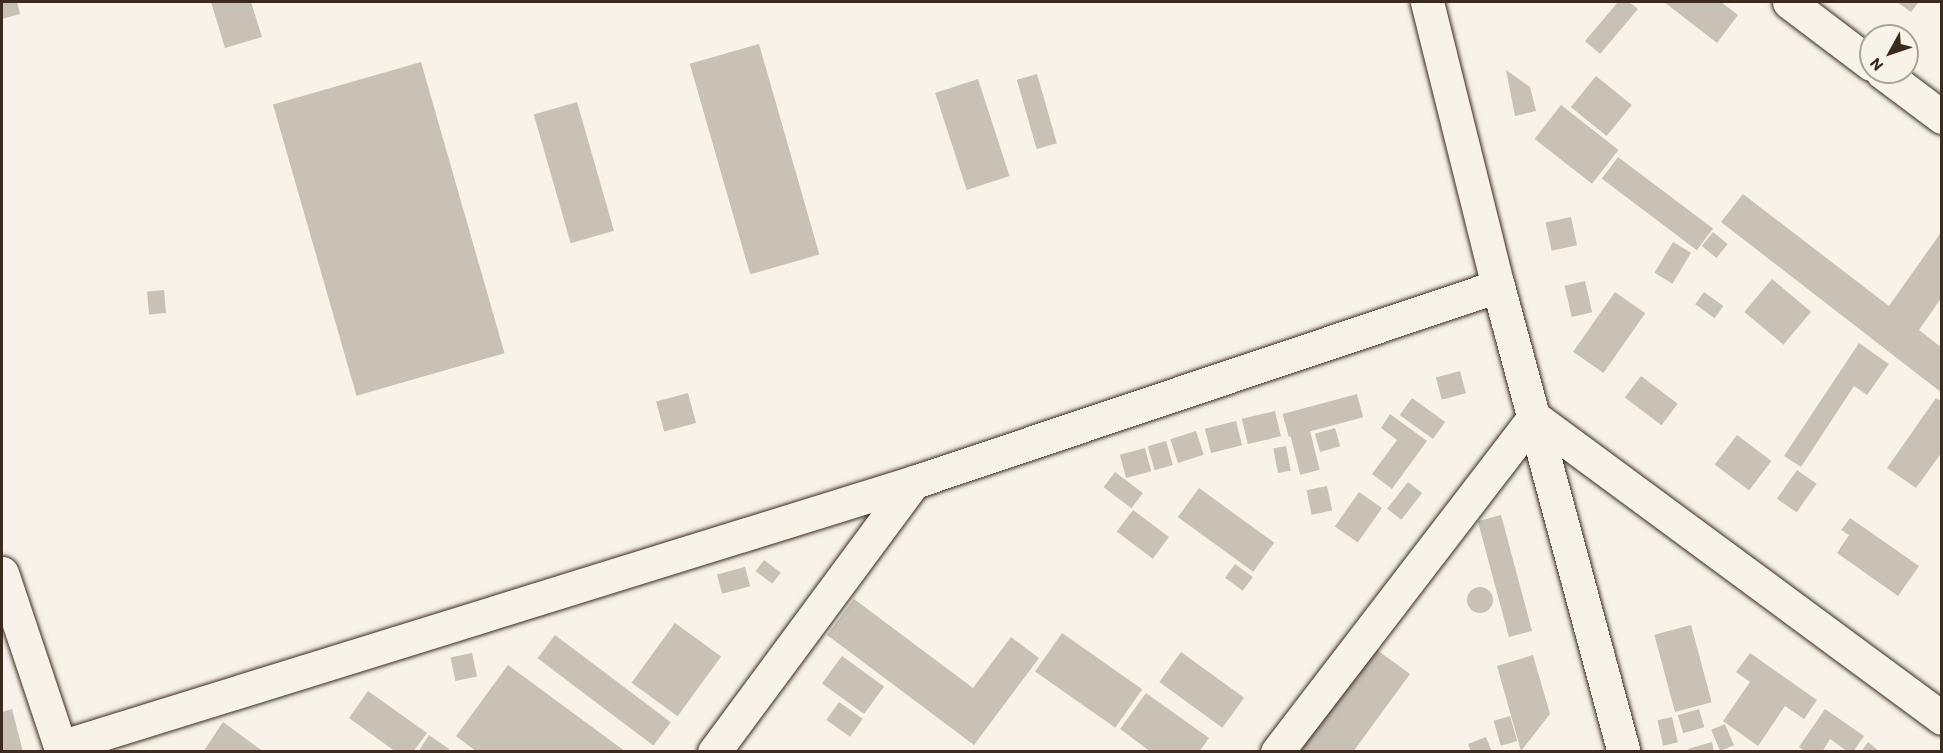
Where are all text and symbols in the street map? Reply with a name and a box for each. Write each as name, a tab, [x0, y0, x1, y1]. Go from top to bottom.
north arrow	[1859, 24, 1919, 84]
text: N	[1866, 54, 1887, 75]

